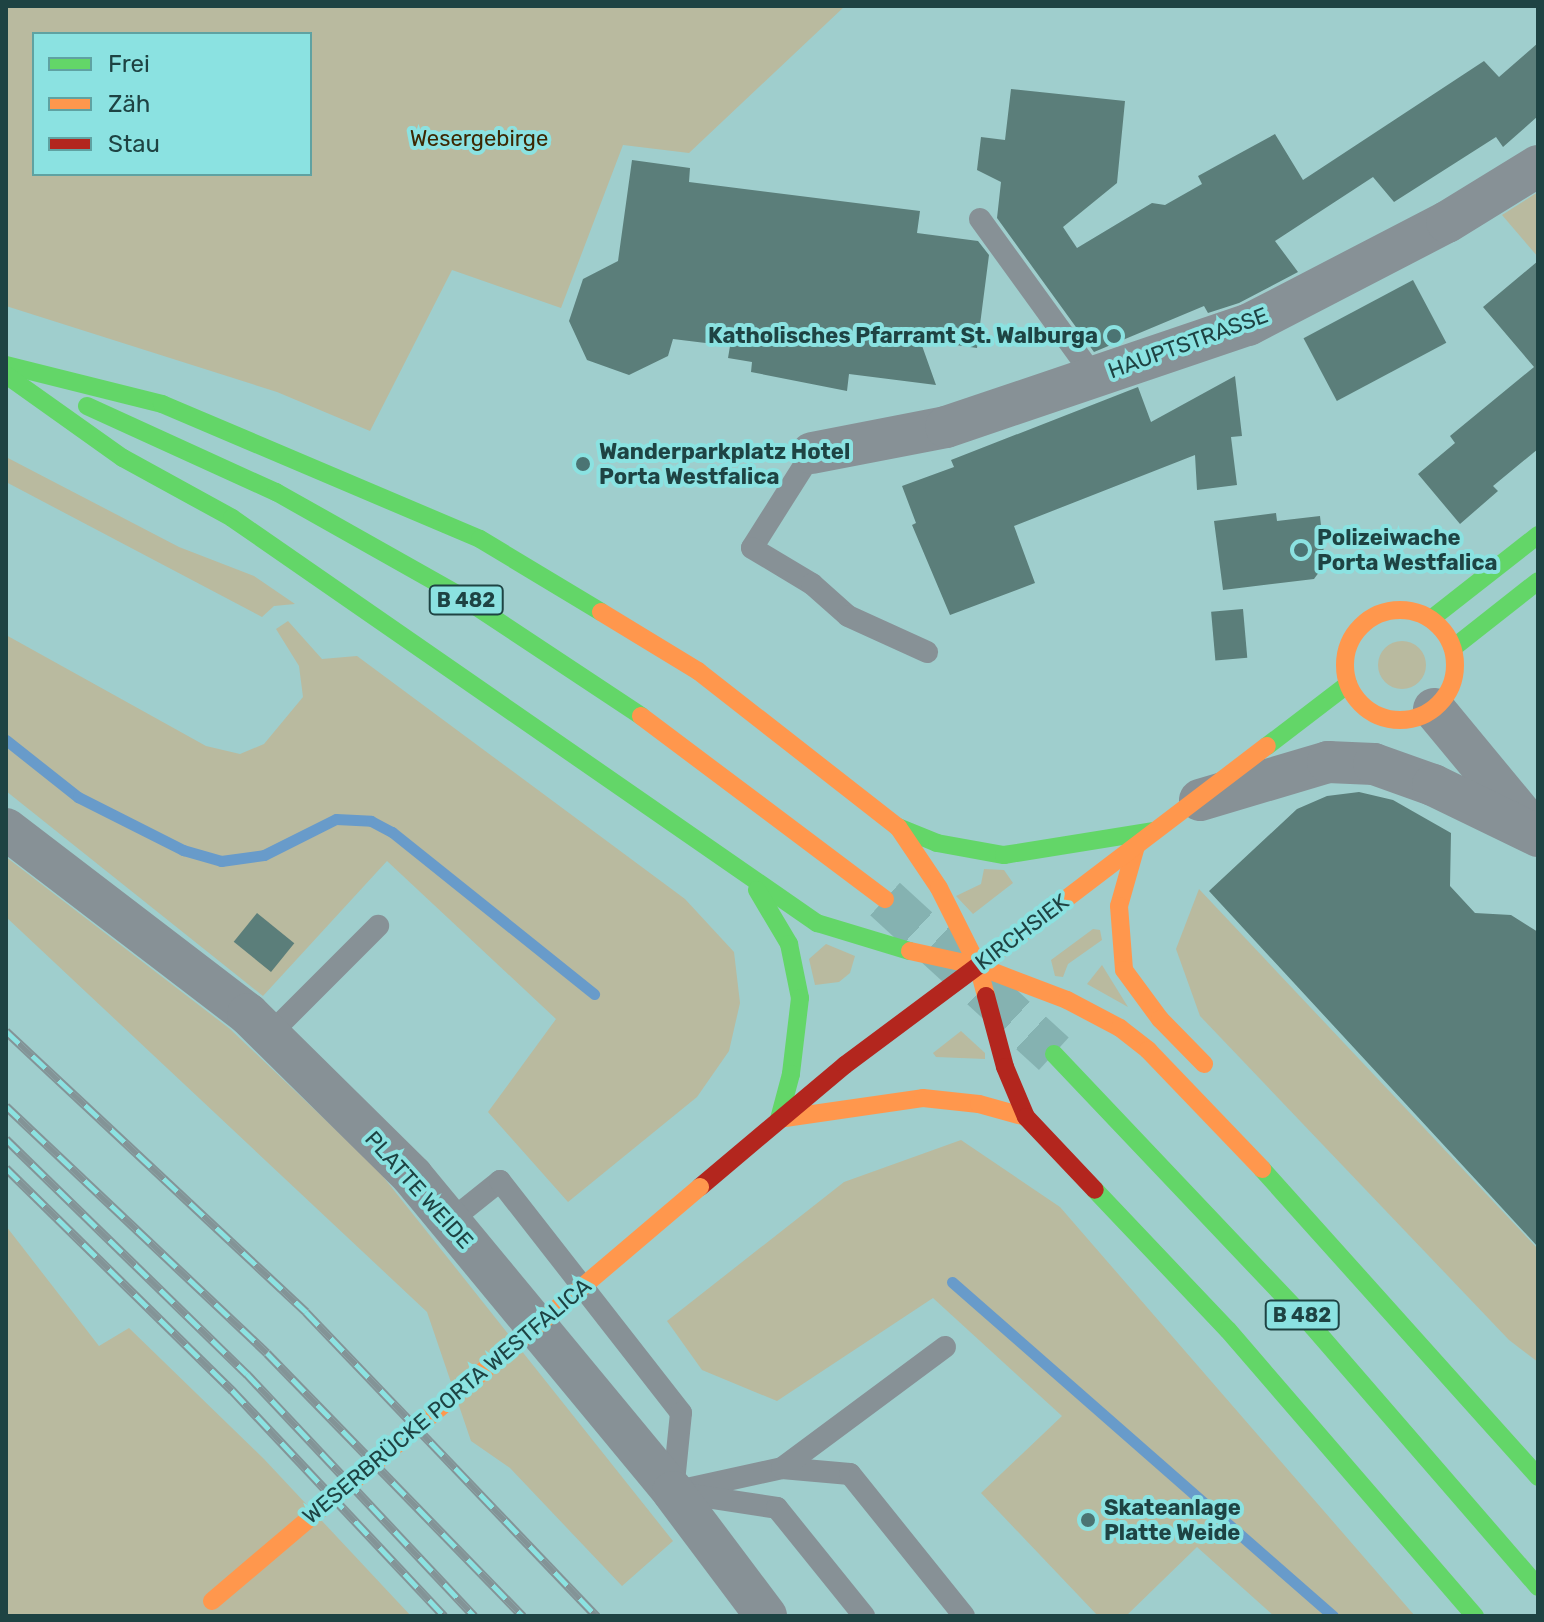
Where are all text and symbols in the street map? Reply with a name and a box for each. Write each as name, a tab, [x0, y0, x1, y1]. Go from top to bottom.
legend	[32, 32, 312, 176]
text: Frei	[108, 50, 150, 78]
text: Zäh	[108, 90, 150, 118]
park label: Wesergebirge	[410, 126, 548, 152]
text: Stau	[108, 130, 160, 158]
street label: HAUPTSTRASSE	[1104, 302, 1272, 384]
place label: Katholisches Pfarramt St. Walburga	[708, 323, 1098, 349]
marker: Katholisches Pfarramt St. Walburga	[1105, 327, 1123, 345]
place label: Wanderparkplatz Hotel Porta Westfalica	[599, 438, 850, 490]
marker: Wanderparkplatz Hotel Porta Westfalica	[574, 455, 592, 473]
place label: Polizeiwache Porta Westfalica	[1317, 524, 1498, 576]
marker: Polizeiwache Porta Westfalica	[1292, 541, 1310, 559]
road number: B 482	[428, 584, 504, 616]
street label: KIRCHSIEK	[970, 888, 1074, 976]
street label: PLATTE WEIDE	[359, 1126, 479, 1254]
street label: WESERBRÜCKE PORTA WESTFALICA	[297, 1272, 597, 1530]
road number: B 482	[1264, 1299, 1340, 1331]
place label: Skateanlage Platte Weide	[1104, 1494, 1241, 1546]
marker: Skateanlage Platte Weide	[1079, 1511, 1097, 1529]

